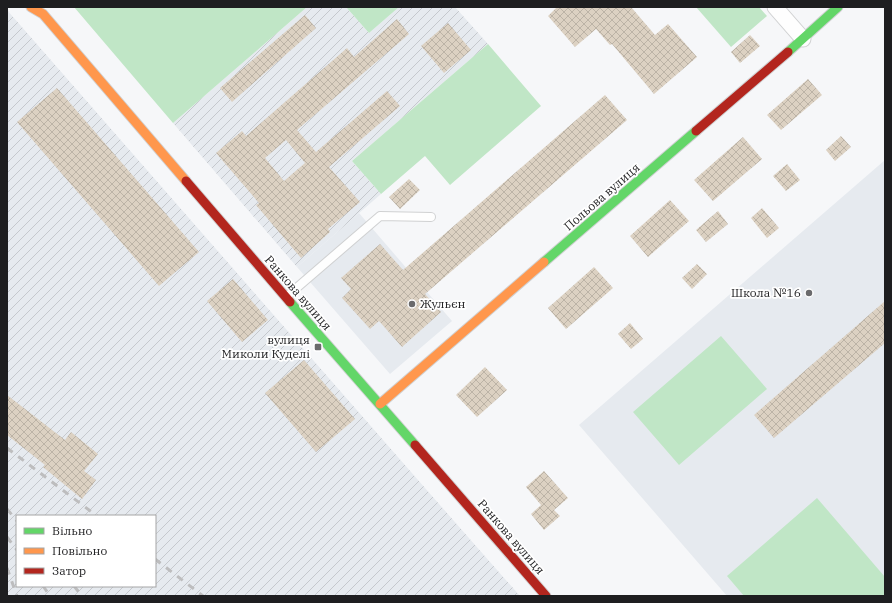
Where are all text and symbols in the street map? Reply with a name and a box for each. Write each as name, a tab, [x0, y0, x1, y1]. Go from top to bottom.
street label: Польова вулиця	[561, 160, 643, 234]
street label: Ранкова вулиця	[262, 252, 335, 333]
place label: Школа №16	[731, 285, 801, 300]
marker: Школа №16	[804, 288, 814, 298]
place label: Жульєн	[420, 296, 465, 311]
marker: Жульєн	[407, 299, 417, 309]
place label: вулиця Миколи Куделі	[222, 332, 310, 361]
marker: вулиця Миколи Куделі	[313, 342, 323, 352]
street label: Ранкова вулиця	[475, 496, 548, 577]
legend	[16, 515, 156, 587]
text: Вільно	[52, 523, 93, 538]
text: Повільно	[52, 543, 107, 558]
text: Затор	[52, 563, 86, 578]

